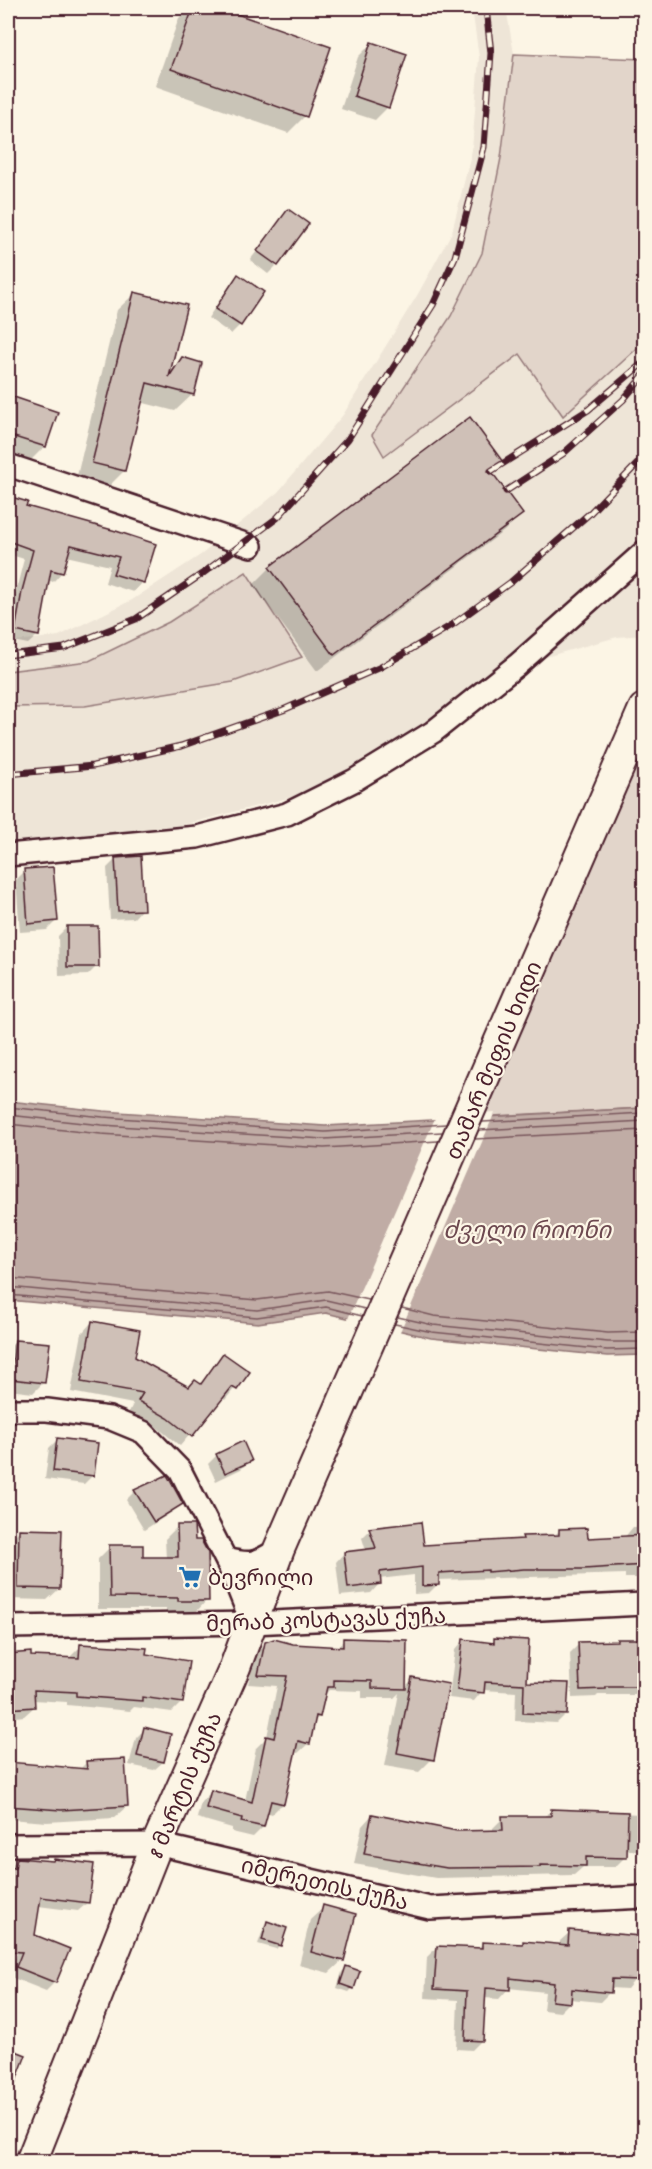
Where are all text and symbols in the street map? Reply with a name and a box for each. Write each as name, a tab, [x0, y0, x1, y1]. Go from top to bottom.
street label: თამარ მეფის ხიდი	[440, 957, 552, 1166]
water label: ძველი რიონი	[443, 1216, 612, 1250]
supermarket icon: ბევრილი	[177, 1564, 203, 1590]
place label: ბევრილი	[208, 1565, 313, 1596]
street label: მერაბ კოსტავას ქუჩა	[206, 1603, 447, 1642]
street label: 8 მარტის ქუჩა	[142, 1708, 232, 1864]
street label: იმერეთის ქუჩა	[238, 1852, 411, 1921]

